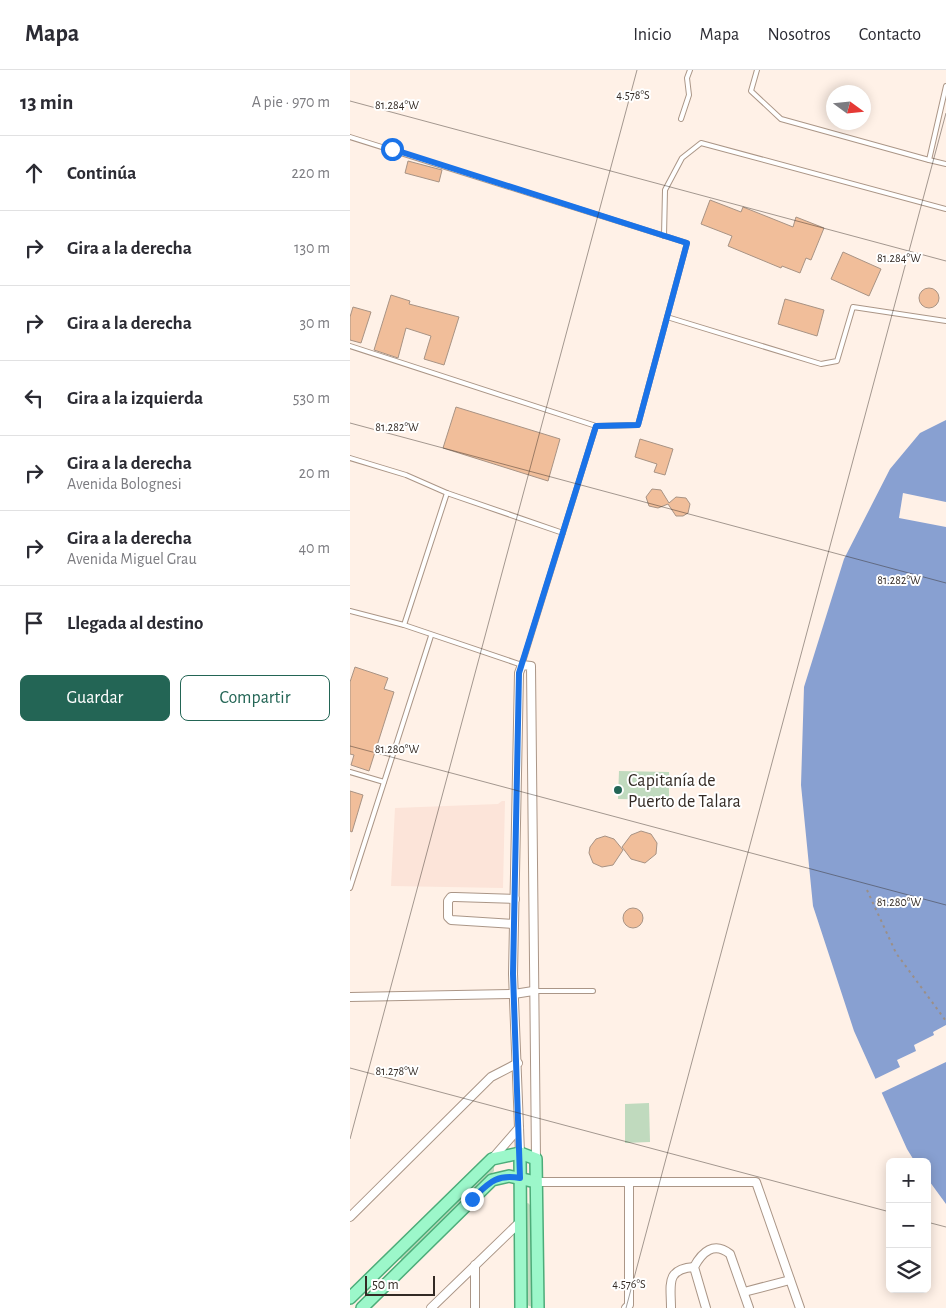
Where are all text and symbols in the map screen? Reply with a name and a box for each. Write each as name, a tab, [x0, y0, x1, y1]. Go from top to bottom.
text: Mapa	[25, 22, 79, 46]
text: Inicio	[633, 26, 672, 44]
text: Mapa	[700, 26, 739, 44]
text: Nosotros	[767, 26, 831, 44]
text: Contacto	[859, 26, 921, 44]
north arrow	[826, 85, 871, 130]
text: 4.578°S	[616, 89, 650, 101]
text: 13 min	[20, 92, 73, 113]
text: A pie · 970 m	[252, 94, 330, 110]
text: 81.284°W	[375, 99, 419, 111]
route start	[381, 138, 404, 161]
icon: ahead	[20, 159, 48, 187]
text: Continúa	[67, 164, 136, 183]
text: 220 m	[292, 165, 330, 181]
icon: right	[20, 234, 48, 262]
text: Gira a la derecha	[67, 239, 192, 258]
text: 130 m	[294, 240, 330, 256]
text: 81.284°W	[877, 252, 921, 264]
icon: right	[20, 309, 48, 337]
text: Gira a la derecha	[67, 314, 192, 333]
text: 30 m	[300, 315, 330, 331]
icon: left	[20, 384, 48, 412]
text: Gira a la izquierda	[67, 389, 203, 408]
text: 530 m	[293, 390, 330, 406]
text: 81.282°W	[375, 421, 419, 433]
text: Gira a la derecha	[67, 454, 192, 473]
icon: right	[20, 459, 48, 487]
text: 20 m	[299, 465, 330, 481]
text: Avenida Bolognesi	[67, 476, 182, 492]
text: Gira a la derecha	[67, 529, 192, 548]
icon: right	[20, 534, 48, 562]
text: 40 m	[298, 540, 330, 556]
text: Avenida Miguel Grau	[67, 551, 197, 567]
text: 81.282°W	[877, 574, 921, 586]
icon: arrive	[20, 609, 48, 637]
text: Llegada al destino	[67, 614, 204, 633]
button: Guardar	[20, 675, 170, 721]
button: Compartir	[180, 675, 330, 721]
text: 81.280°W	[375, 743, 420, 755]
place label: Capitanía de Puerto de Talara	[628, 772, 741, 811]
marker: Capitanía de Puerto de Talara	[612, 784, 624, 796]
text: 81.280°W	[877, 896, 922, 908]
text: 81.278°W	[375, 1065, 419, 1077]
map controls	[886, 1158, 931, 1293]
button: +	[886, 1158, 931, 1203]
route end	[461, 1188, 484, 1211]
button: −	[886, 1203, 931, 1248]
button: layers	[886, 1248, 931, 1293]
scale bar	[365, 1273, 435, 1296]
text: 50 m	[372, 1278, 399, 1292]
text: 4.576°S	[612, 1278, 646, 1290]

